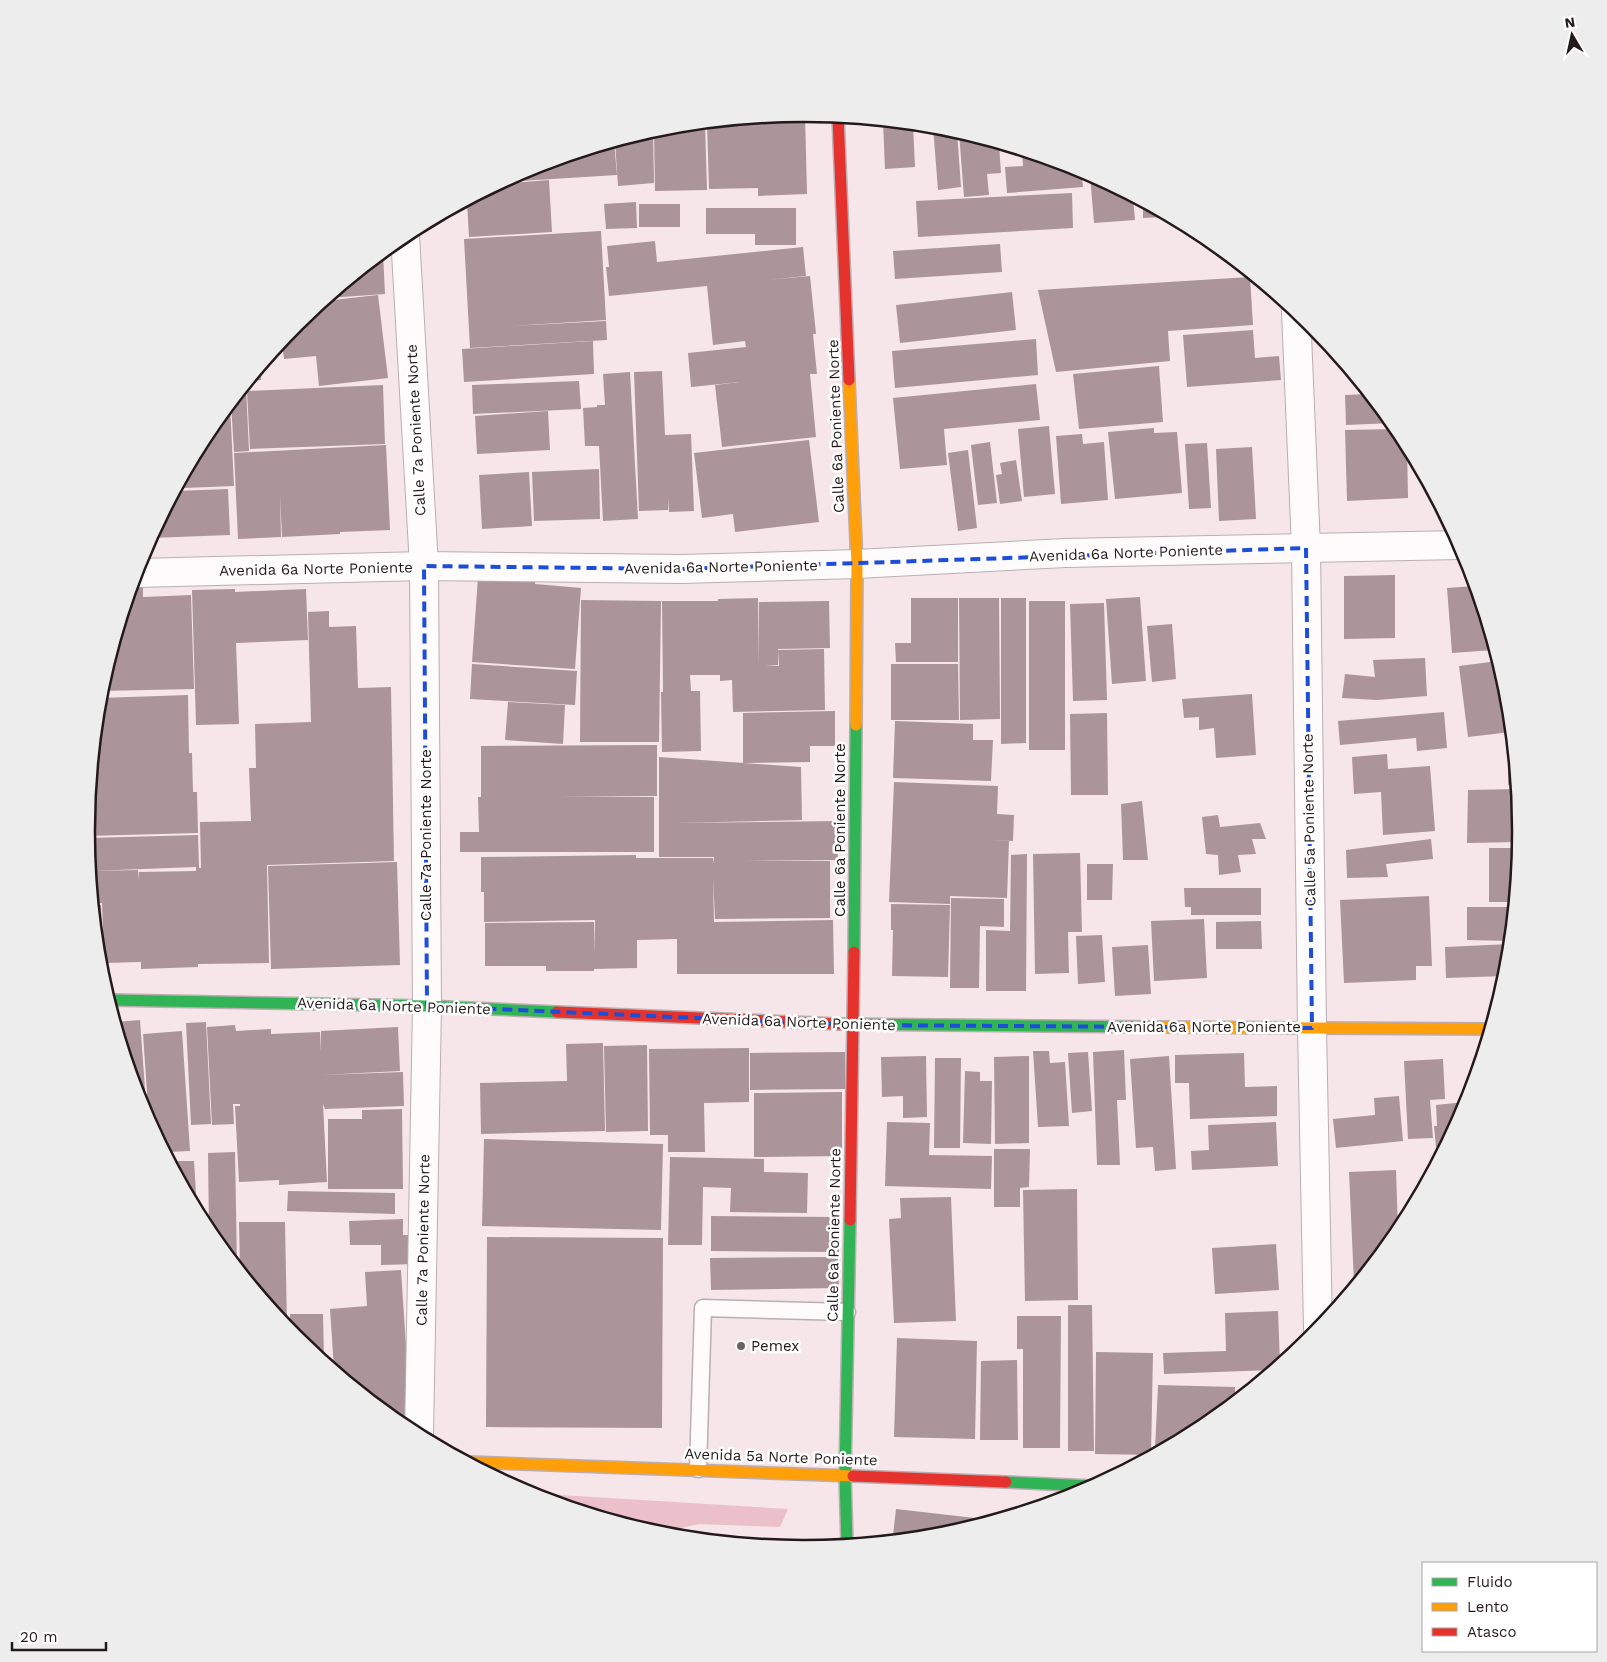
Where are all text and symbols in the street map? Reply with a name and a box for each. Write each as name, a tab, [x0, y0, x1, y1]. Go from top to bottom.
north arrow	[1547, 10, 1597, 60]
text: N	[1564, 13, 1576, 31]
street label: Calle 6a Poniente Norte	[824, 339, 848, 513]
street label: Calle 7a Poniente Norte	[403, 344, 429, 516]
street label: Avenida 6a Norte Poniente	[1029, 541, 1223, 565]
street label: Avenida 6a Norte Poniente	[624, 556, 818, 578]
street label: Avenida 6a Norte Poniente	[219, 558, 413, 580]
street label: Calle 5a Poniente Norte	[1298, 733, 1320, 907]
street label: Calle 6a Poniente Norte	[831, 743, 849, 917]
street label: Calle 7a Poniente Norte	[417, 749, 435, 921]
street label: Avenida 6a Norte Poniente	[297, 994, 491, 1018]
street label: Avenida 6a Norte Poniente	[702, 1010, 896, 1034]
street label: Avenida 6a Norte Poniente	[1107, 1018, 1301, 1036]
street label: Calle 6a Poniente Norte	[823, 1148, 845, 1322]
street label: Calle 7a Poniente Norte	[413, 1154, 433, 1326]
place label: Pemex	[751, 1337, 799, 1355]
marker: Pemex	[735, 1340, 747, 1352]
street label: Avenida 5a Norte Poniente	[684, 1445, 878, 1469]
legend	[1422, 1562, 1597, 1652]
text: Fluido	[1467, 1573, 1512, 1591]
text: Lento	[1467, 1598, 1509, 1616]
scale bar	[12, 1620, 106, 1652]
text: Atasco	[1467, 1623, 1516, 1641]
text: 20 m	[20, 1628, 58, 1646]

